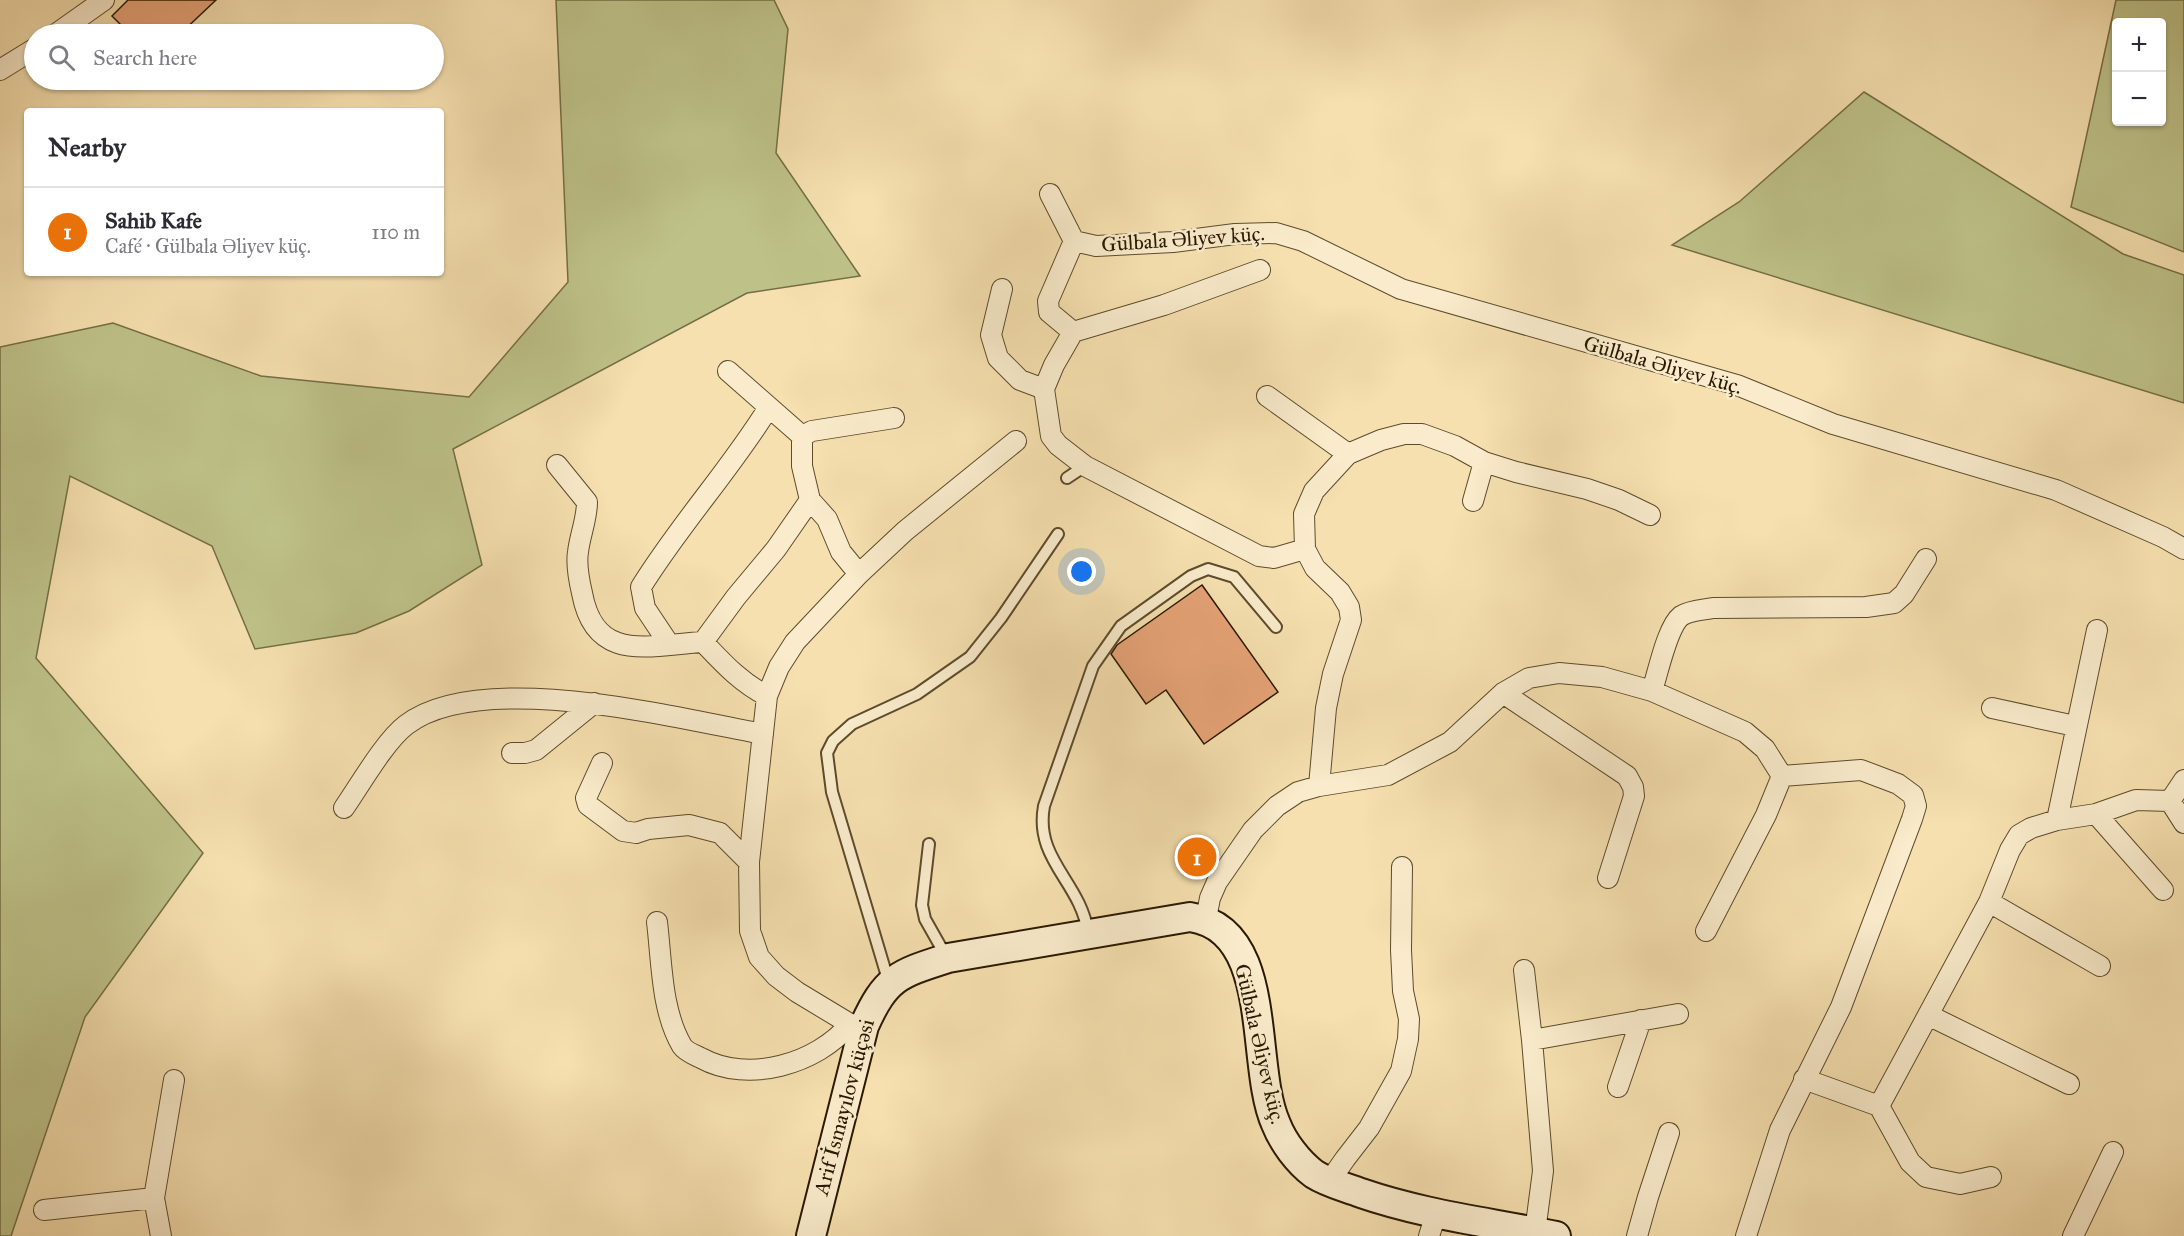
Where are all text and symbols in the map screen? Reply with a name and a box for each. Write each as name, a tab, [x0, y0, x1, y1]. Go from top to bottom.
map controls	[2112, 18, 2166, 126]
button: +	[2112, 18, 2166, 72]
search box	[24, 24, 444, 90]
icon: search	[45, 41, 78, 74]
text: Search here	[93, 44, 197, 71]
button: −	[2112, 72, 2166, 126]
text: Nearby	[48, 131, 126, 163]
text: Sahib Kafe	[105, 207, 202, 234]
text: 1	[64, 220, 71, 244]
text: 110 m	[372, 220, 420, 244]
street label: Gülbala Əliyev küç.	[1100, 220, 1266, 258]
text: Café · Gülbala Əliyev küç.	[105, 234, 311, 258]
street label: Gülbala Əliyev küç.	[1581, 330, 1745, 400]
your location	[1067, 557, 1096, 586]
pin: 1	[1178, 834, 1216, 880]
street label: Gülbala Əliyev küç.	[1229, 961, 1291, 1127]
street label: Arif İsmayılov küçəsi	[808, 1016, 880, 1199]

